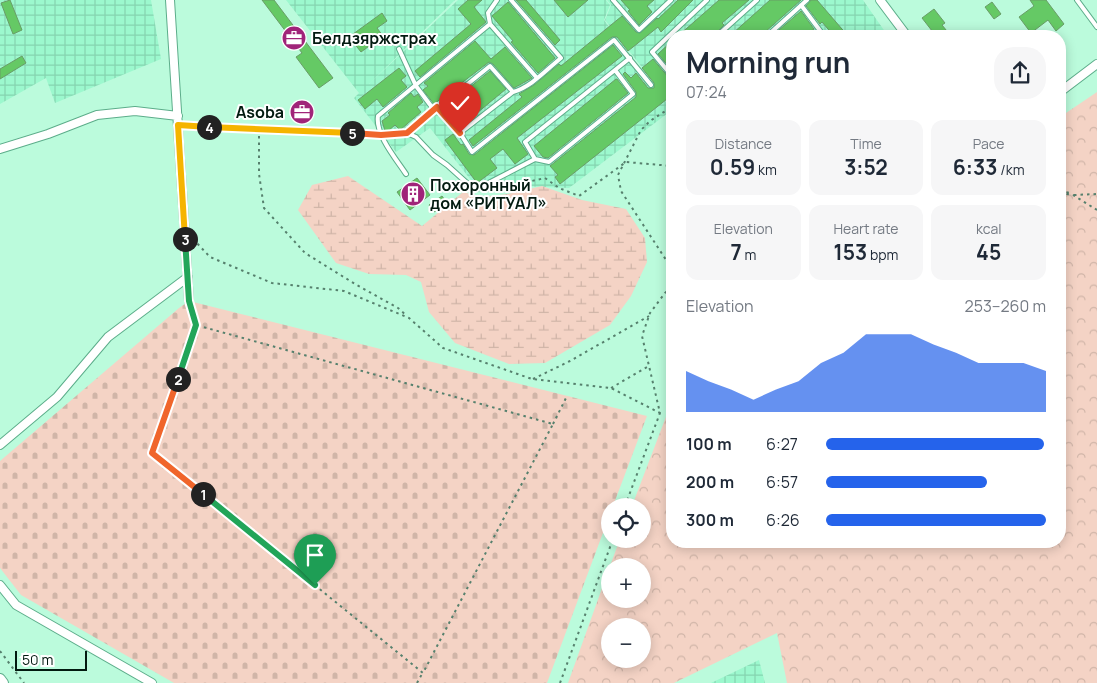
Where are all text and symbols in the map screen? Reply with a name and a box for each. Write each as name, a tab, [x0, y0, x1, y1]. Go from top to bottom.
office icon: Белдзяржстрах	[281, 25, 307, 51]
place label: Белдзяржстрах	[312, 27, 437, 49]
text: Morning run	[686, 43, 850, 81]
button: share	[994, 47, 1046, 99]
text: 07:24	[686, 81, 727, 103]
pin	[439, 82, 481, 133]
icon: check	[446, 89, 474, 117]
office icon: Asoba	[289, 99, 315, 125]
place label: Asoba	[236, 101, 284, 123]
pin: 4	[196, 114, 222, 140]
text: 4	[205, 118, 214, 137]
pin: 5	[340, 120, 364, 146]
text: 5	[348, 124, 357, 143]
text: Distance	[715, 134, 772, 153]
text: Time	[850, 134, 882, 153]
text: Pace	[973, 134, 1004, 153]
text: 0.59	[710, 153, 755, 181]
text: 3:52	[844, 153, 888, 181]
text: 6:33	[953, 153, 997, 181]
text: km	[755, 160, 777, 179]
text: /km	[997, 160, 1025, 179]
place label: Похоронный дом «РИТУАЛ»	[430, 174, 547, 214]
building icon: Похоронный дом «РИТУАЛ»	[400, 181, 426, 207]
text: Elevation	[714, 219, 773, 238]
text: Heart rate	[834, 219, 898, 238]
text: kcal	[976, 219, 1001, 238]
pin: 3	[172, 226, 198, 252]
text: 3	[181, 230, 190, 249]
text: 7	[730, 238, 742, 266]
text: 153	[834, 238, 867, 266]
text: 45	[976, 238, 1001, 266]
text: m	[742, 245, 756, 264]
text: bpm	[867, 245, 898, 264]
text: Elevation	[686, 295, 754, 317]
text: 253–260 m	[965, 295, 1046, 317]
pin: 2	[166, 366, 190, 392]
text: 2	[174, 370, 183, 389]
text: 100 m	[686, 433, 732, 455]
text: 6:27	[766, 433, 798, 455]
text: 200 m	[686, 471, 734, 493]
text: 6:57	[766, 471, 798, 493]
pin: 1	[190, 482, 216, 506]
text: 1	[200, 485, 207, 504]
map controls	[601, 498, 651, 668]
button: locate	[601, 498, 651, 548]
text: 300 m	[686, 509, 734, 531]
text: 6:26	[766, 509, 800, 531]
pin	[294, 534, 336, 585]
icon: arrive	[301, 541, 329, 569]
button: +	[601, 558, 651, 608]
button: −	[601, 618, 651, 668]
scale bar	[15, 648, 88, 671]
text: 50 m	[22, 650, 53, 669]

